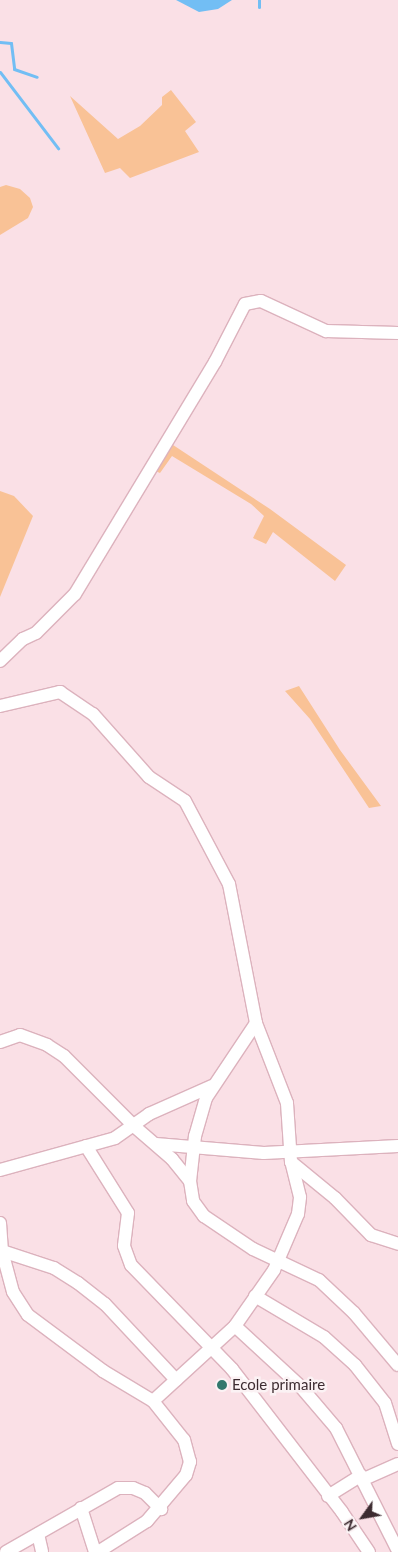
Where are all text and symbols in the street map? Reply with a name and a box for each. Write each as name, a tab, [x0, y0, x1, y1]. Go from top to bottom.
place label: Ecole primaire	[232, 1376, 325, 1394]
marker: Ecole primaire	[216, 1379, 228, 1391]
north arrow	[338, 1492, 388, 1542]
text: N	[340, 1516, 360, 1534]

